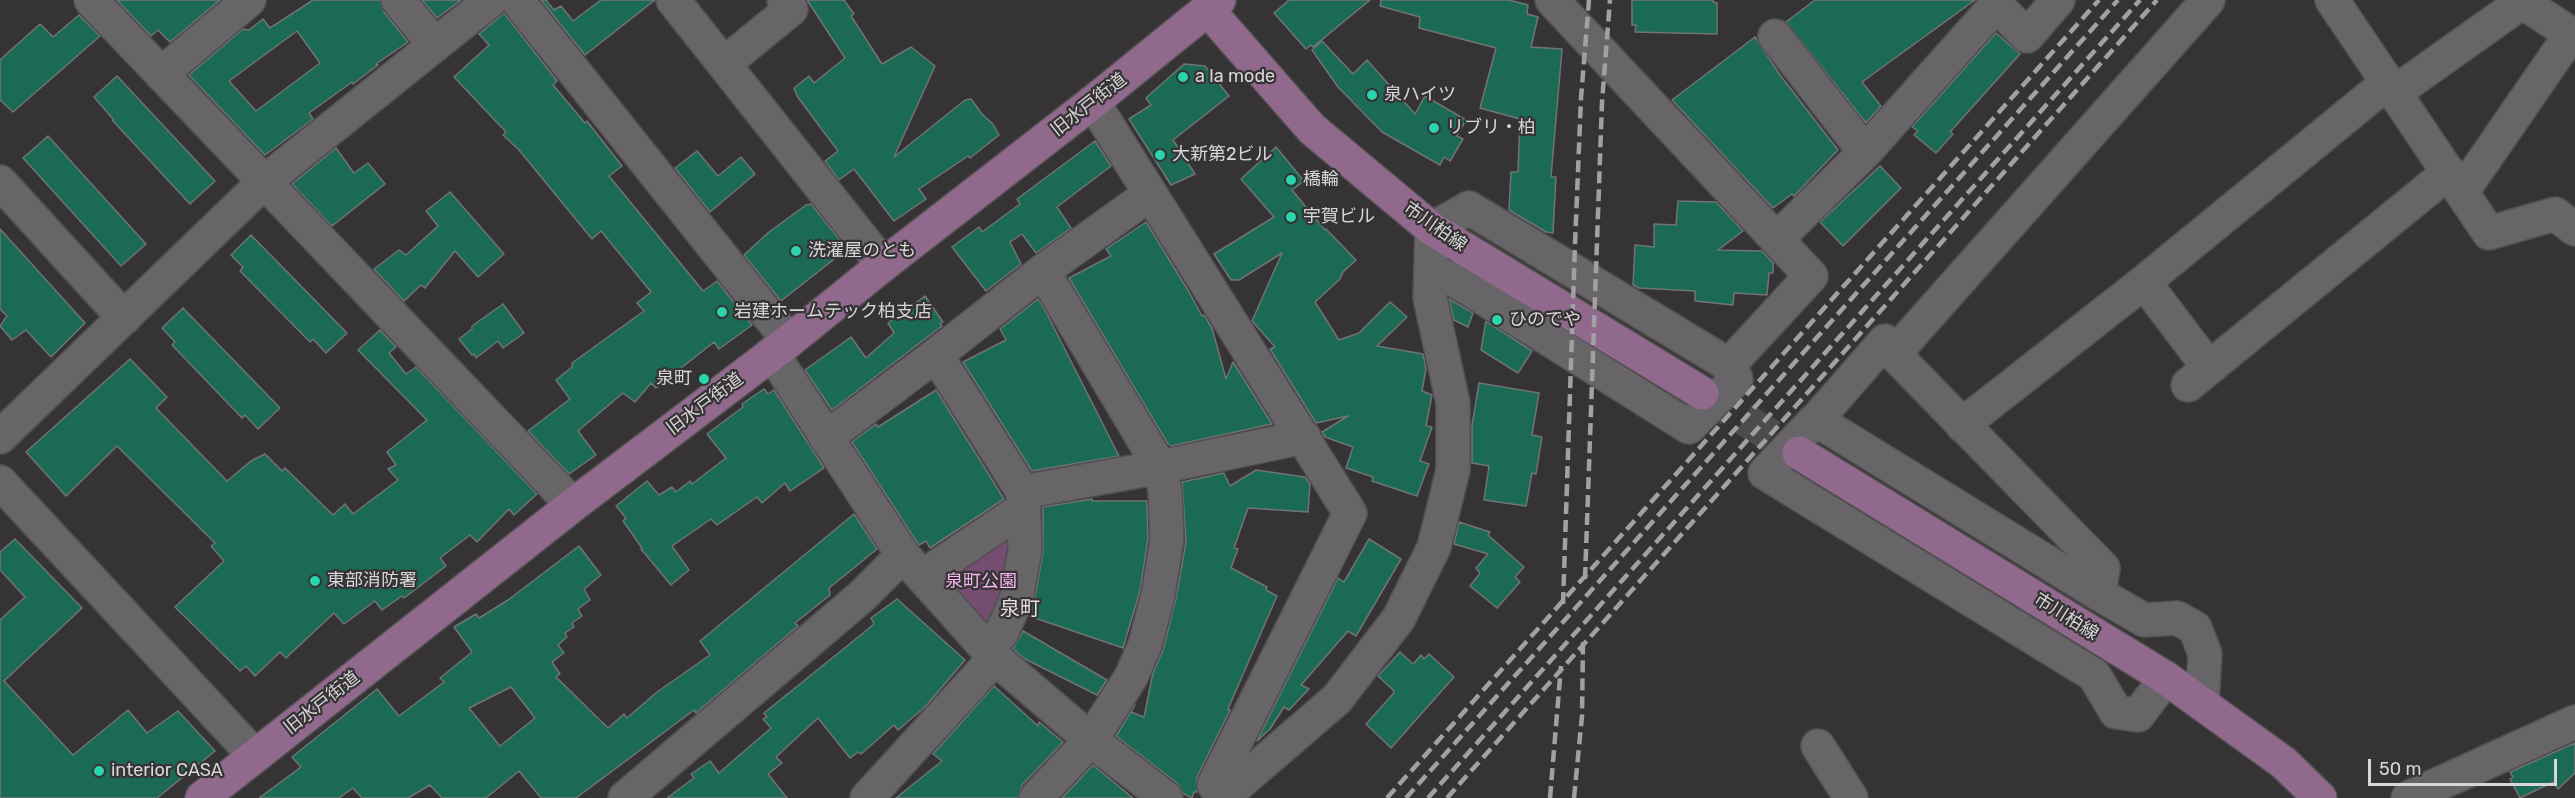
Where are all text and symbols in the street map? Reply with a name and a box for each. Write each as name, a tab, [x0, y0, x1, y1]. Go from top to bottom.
place label: a la mode	[1195, 66, 1275, 88]
street label: 旧水戸街道	[1047, 69, 1131, 141]
marker: a la mode	[1176, 70, 1190, 84]
place label: 泉ハイツ	[1384, 84, 1456, 106]
marker: 泉ハイツ	[1365, 88, 1379, 102]
place label: リブリ・柏	[1446, 117, 1536, 139]
marker: リブリ・柏	[1427, 121, 1441, 135]
place label: 大新第2ビル	[1172, 144, 1273, 166]
marker: 大新第2ビル	[1153, 148, 1167, 162]
place label: 橋輪	[1303, 169, 1339, 191]
marker: 橋輪	[1284, 173, 1298, 187]
street label: 市川柏線	[1399, 198, 1471, 256]
place label: 宇賀ビル	[1303, 206, 1375, 228]
marker: 宇賀ビル	[1284, 210, 1298, 224]
place label: 洗濯屋のとも	[808, 240, 916, 262]
marker: 洗濯屋のとも	[789, 244, 803, 258]
place label: 岩建ホームテック柏支店	[734, 301, 932, 323]
marker: 岩建ホームテック柏支店	[715, 305, 729, 319]
place label: ひのでや	[1509, 309, 1581, 331]
marker: ひのでや	[1490, 313, 1504, 327]
place label: 泉町	[656, 368, 692, 390]
street label: 旧水戸街道	[663, 368, 747, 440]
marker: 泉町	[697, 372, 711, 386]
place label: 東部消防署	[327, 570, 417, 592]
park label: 泉町公園	[945, 571, 1017, 593]
marker: 東部消防署	[308, 574, 322, 588]
street label: 市川柏線	[2030, 589, 2102, 645]
district label: 泉町	[1000, 597, 1040, 621]
street label: 旧水戸街道	[280, 667, 364, 739]
scale bar	[2371, 747, 2560, 785]
text: 50 m	[2379, 758, 2422, 780]
place label: interior CASA	[111, 760, 223, 782]
marker: interior CASA	[92, 764, 106, 778]

